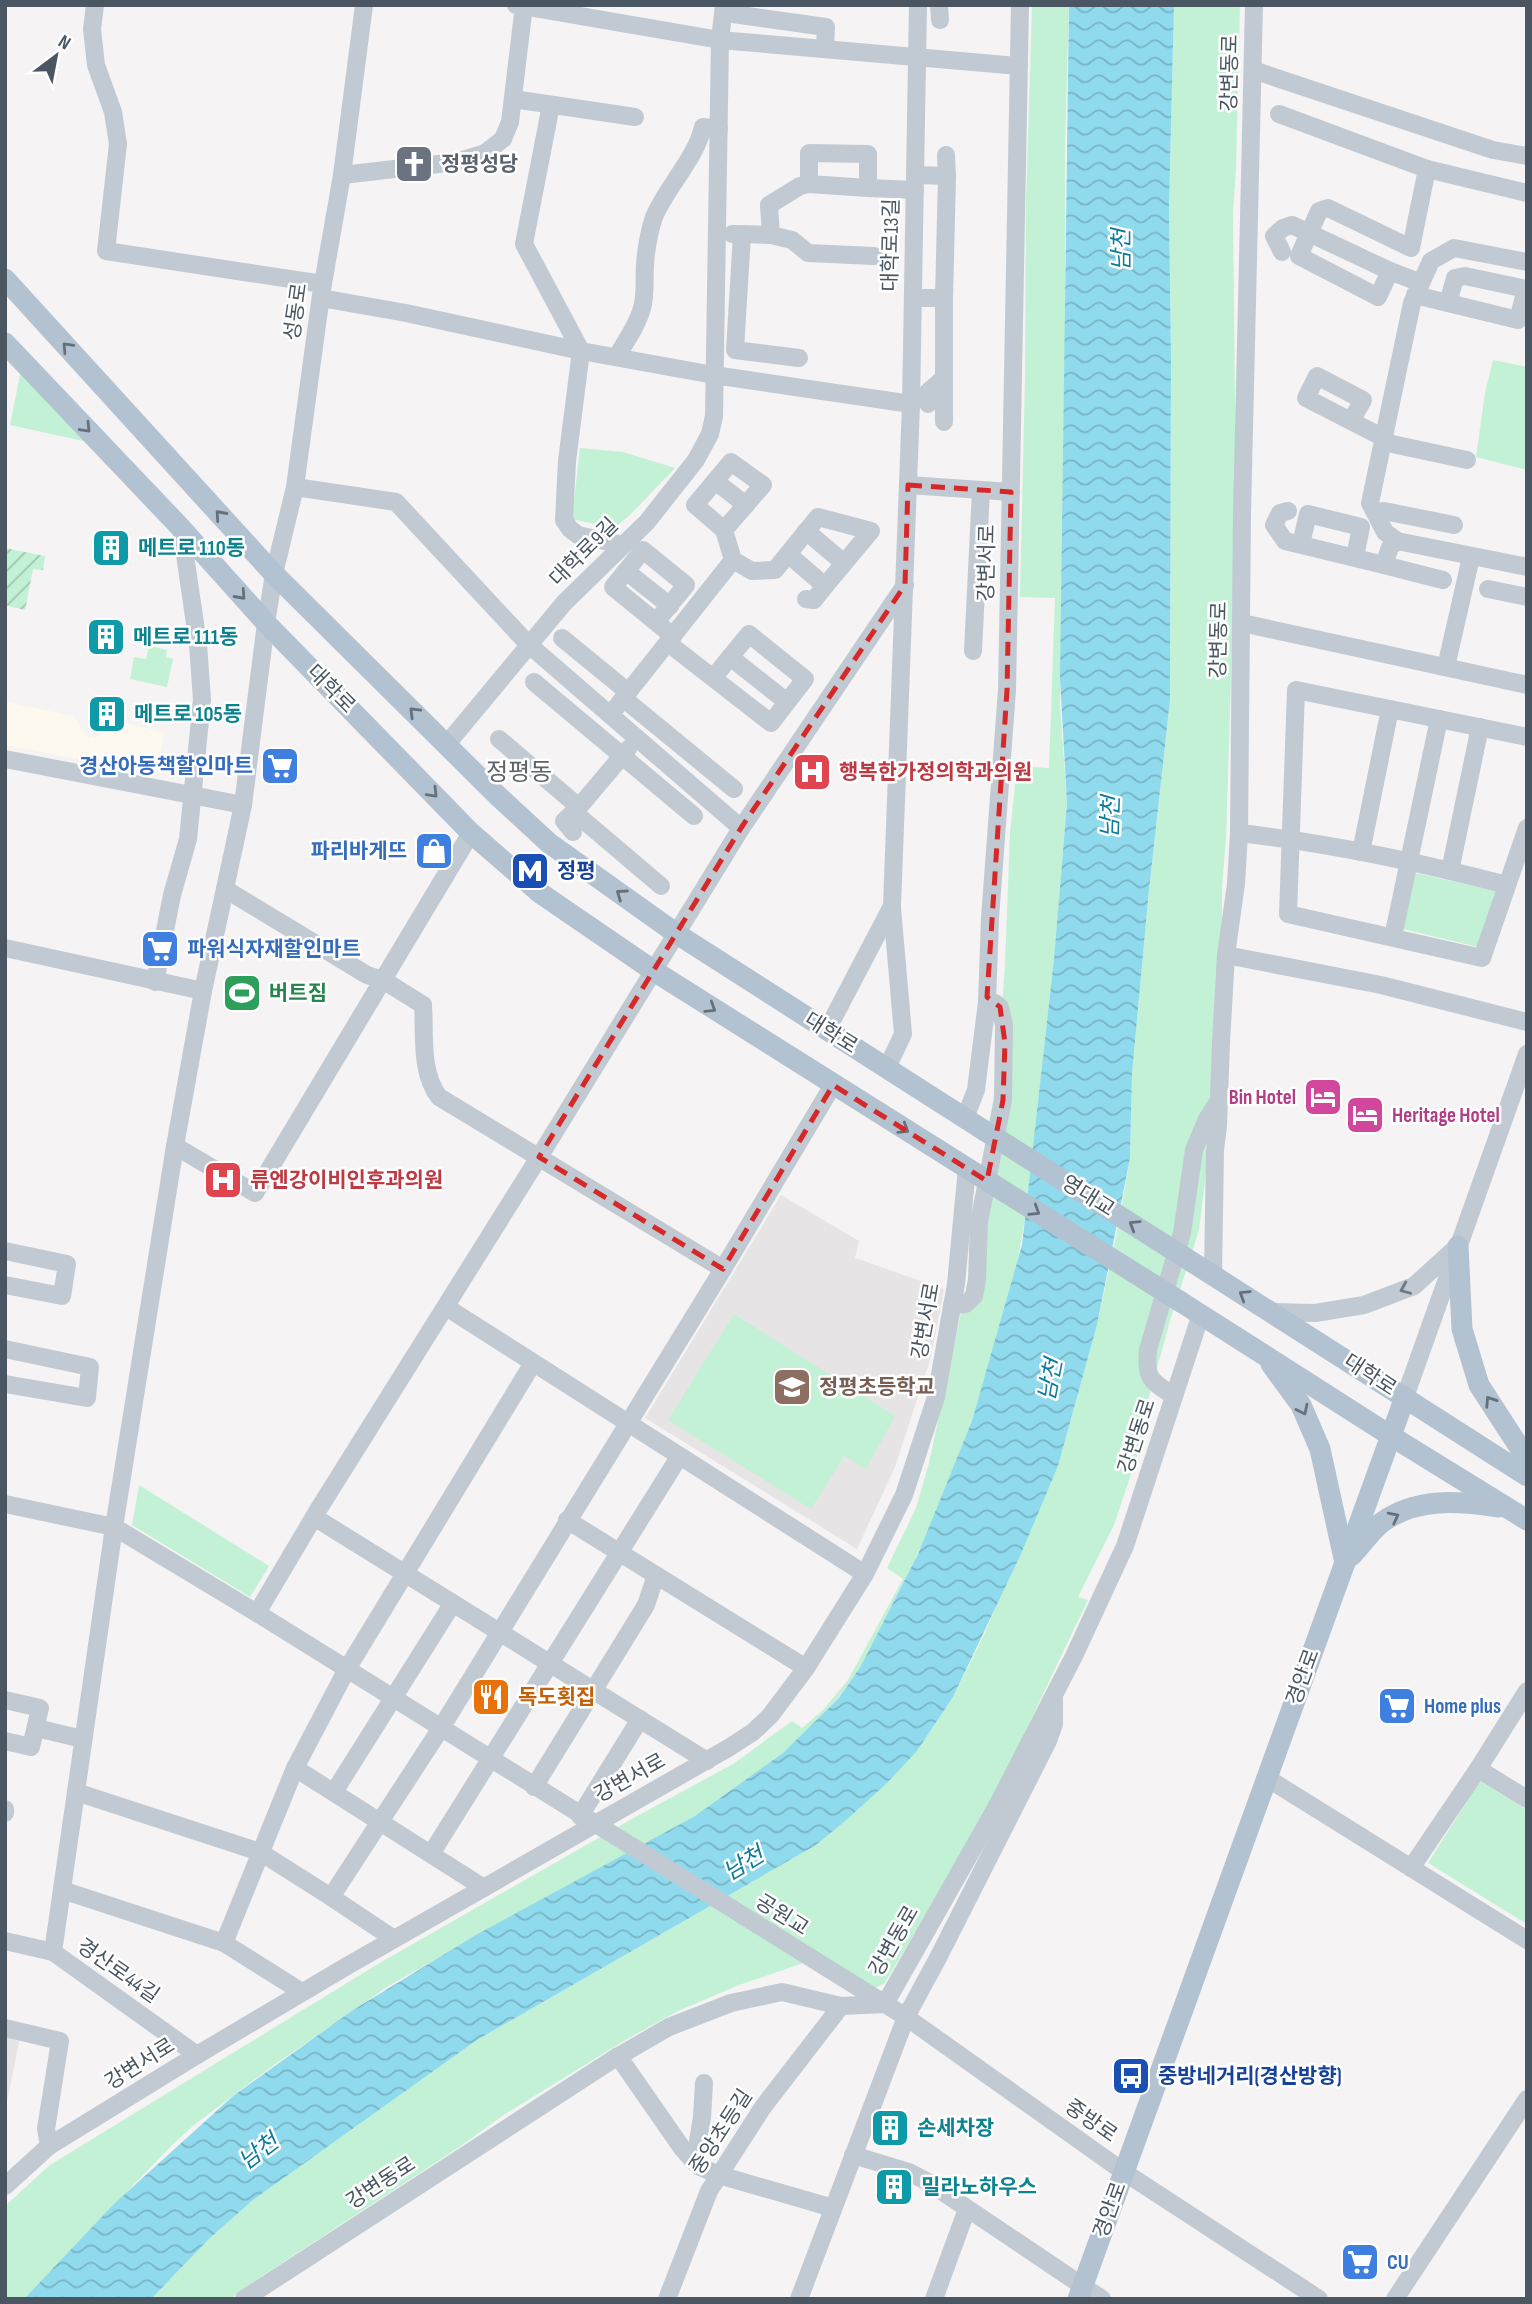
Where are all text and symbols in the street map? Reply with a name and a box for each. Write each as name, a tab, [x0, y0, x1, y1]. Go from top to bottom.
north arrow	[21, 21, 91, 91]
text: N	[54, 30, 75, 55]
street label: 강변동로	[1217, 34, 1243, 112]
church icon: 정평성당	[393, 143, 435, 185]
place label: 정평성당	[441, 152, 518, 177]
street label: 대학로13길	[878, 198, 904, 292]
water label: 남천	[1108, 226, 1136, 271]
street label: 성동로	[280, 282, 312, 342]
one-way arrow	[63, 342, 75, 355]
one-way arrow	[78, 420, 91, 433]
one-way arrow	[216, 510, 229, 523]
street label: 대학로9길	[545, 513, 623, 591]
street label: 강변서로	[974, 524, 1000, 602]
building icon: 메트로 110동	[90, 527, 132, 569]
place label: 메트로 110동	[138, 536, 245, 561]
one-way arrow	[233, 587, 245, 600]
street label: 강변동로	[1206, 601, 1232, 679]
building icon: 메트로 111동	[85, 616, 127, 658]
place label: 메트로 111동	[133, 625, 238, 650]
street label: 대학로	[302, 660, 360, 718]
building icon: 메트로 105동	[86, 693, 128, 735]
place label: 메트로 105동	[134, 702, 242, 727]
one-way arrow	[410, 708, 422, 720]
supermarket icon: 경산아동책할인마트	[259, 745, 301, 787]
hospital icon: 행복한가정의학과의원	[791, 751, 833, 793]
place label: 경산아동책할인마트	[79, 754, 253, 779]
district label: 정평동	[486, 758, 552, 787]
place label: 행복한가정의학과의원	[839, 760, 1032, 785]
one-way arrow	[425, 785, 438, 798]
water label: 남천	[1096, 793, 1126, 839]
shop icon: 파리바게뜨	[413, 830, 455, 872]
place label: 파리바게뜨	[310, 839, 407, 864]
metro station icon: 정평	[509, 850, 551, 892]
place label: 정평	[557, 859, 596, 884]
one-way arrow	[616, 890, 629, 902]
supermarket icon: 파워식자재할인마트	[139, 928, 181, 970]
place label: 파워식자재할인마트	[187, 937, 361, 962]
sports icon: 버트짐	[221, 972, 263, 1014]
place label: 버트짐	[269, 981, 327, 1006]
one-way arrow	[704, 999, 717, 1012]
street label: 대학로	[800, 1007, 862, 1059]
hotel icon: Bin Hotel	[1302, 1076, 1344, 1118]
place label: Bin Hotel	[1229, 1085, 1296, 1110]
hotel icon: Heritage Hotel	[1344, 1094, 1386, 1136]
place label: Heritage Hotel	[1392, 1103, 1500, 1128]
one-way arrow	[896, 1120, 909, 1133]
hospital icon: 류엔강이비인후과의원	[202, 1159, 244, 1201]
place label: 류엔강이비인후과의원	[250, 1168, 443, 1193]
street label: 영대교	[1057, 1170, 1119, 1222]
one-way arrow	[1028, 1202, 1041, 1215]
one-way arrow	[1129, 1221, 1142, 1234]
street label: 강변서로	[907, 1281, 945, 1361]
one-way arrow	[1400, 1281, 1412, 1295]
one-way arrow	[1239, 1290, 1252, 1303]
street label: 대학로	[1339, 1349, 1401, 1401]
water label: 남천	[1033, 1354, 1069, 1403]
school or university icon: 정평초등학교	[771, 1366, 813, 1408]
place label: 정평초등학교	[819, 1375, 935, 1400]
street label: 강변동로	[1113, 1395, 1161, 1477]
one-way arrow	[1485, 1396, 1498, 1409]
one-way arrow	[1294, 1403, 1308, 1416]
one-way arrow	[1387, 1511, 1399, 1525]
street label: 경안로	[1281, 1645, 1325, 1709]
restaurant icon: 독도횟집	[470, 1676, 512, 1718]
place label: 독도횟집	[518, 1685, 595, 1710]
supermarket icon: Home plus	[1376, 1685, 1418, 1727]
place label: Home plus	[1424, 1694, 1501, 1719]
street label: 강변서로	[590, 1748, 670, 1808]
water label: 남천	[719, 1840, 772, 1887]
street label: 공원교	[751, 1889, 813, 1941]
street label: 강변동로	[864, 1901, 924, 1981]
street label: 경산로44길	[72, 1934, 164, 2008]
street label: 강변서로	[101, 2033, 179, 2095]
bus stop icon: 중방네거리(경산방향)	[1110, 2055, 1152, 2097]
place label: 중방네거리(경산방향)	[1158, 2064, 1342, 2089]
street label: 중앙초등길	[684, 2085, 758, 2179]
street label: 중방로	[1060, 2094, 1122, 2148]
building icon: 손세차장	[869, 2107, 911, 2149]
place label: 손세차장	[917, 2116, 994, 2141]
water label: 남천	[234, 2126, 287, 2176]
street label: 강변동로	[342, 2151, 420, 2215]
building icon: 밀라노하우스	[873, 2166, 915, 2208]
place label: 밀라노하우스	[921, 2175, 1037, 2200]
street label: 경안로	[1088, 2178, 1132, 2242]
supermarket icon: CU	[1339, 2241, 1381, 2283]
place label: CU	[1387, 2250, 1409, 2275]

